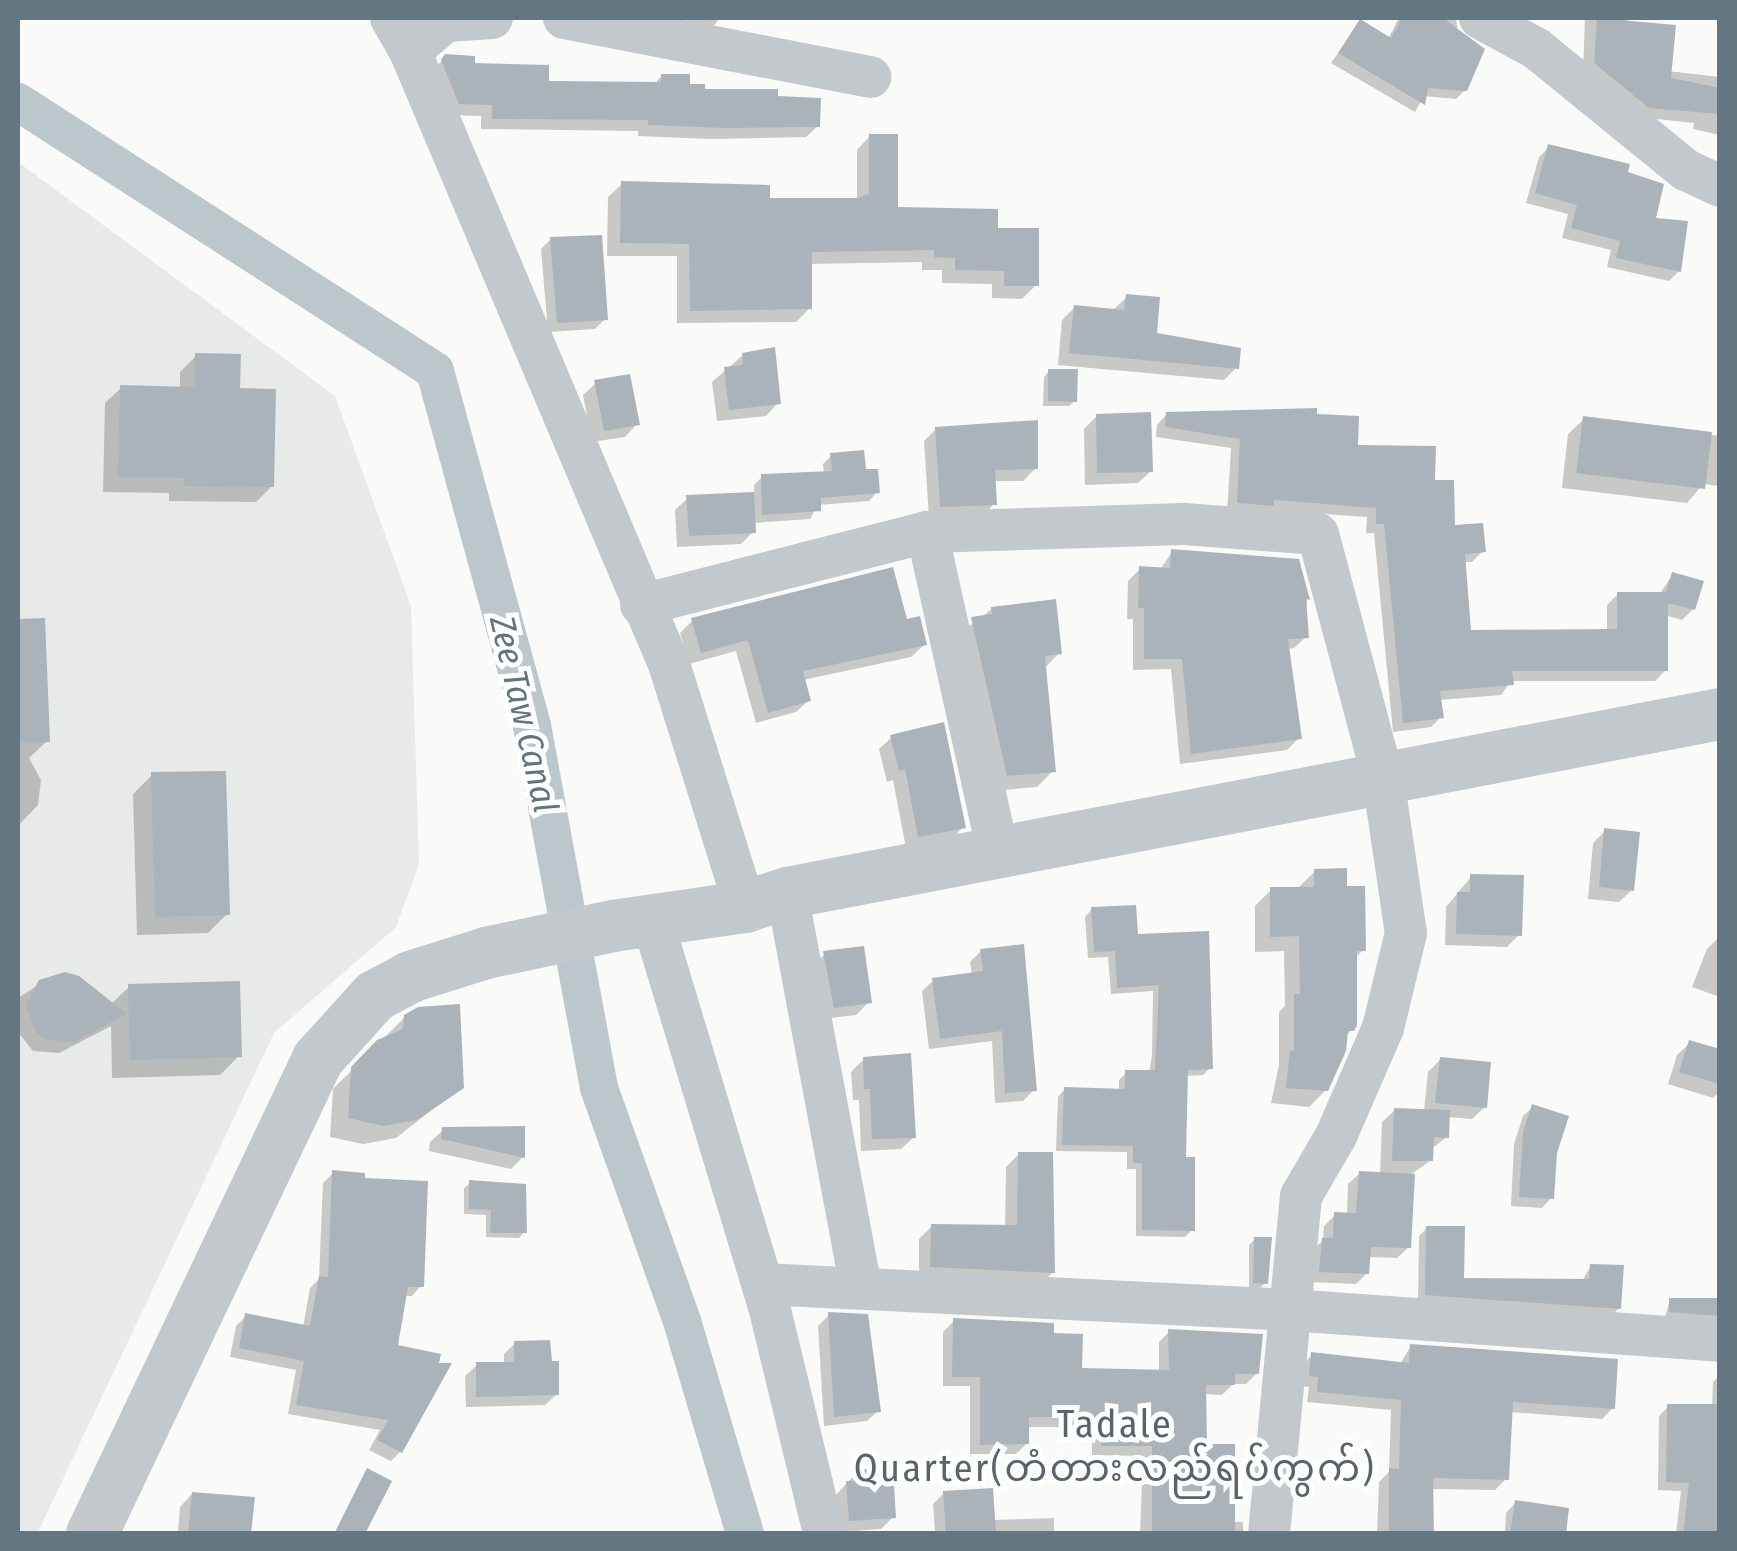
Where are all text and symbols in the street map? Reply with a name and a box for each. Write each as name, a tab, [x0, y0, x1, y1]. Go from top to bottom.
water label: Zee Taw Canal	[481, 612, 567, 816]
district label: Tadale Quarter(တံတားလည်ရပ်ကွက်)	[875, 1402, 1355, 1492]

